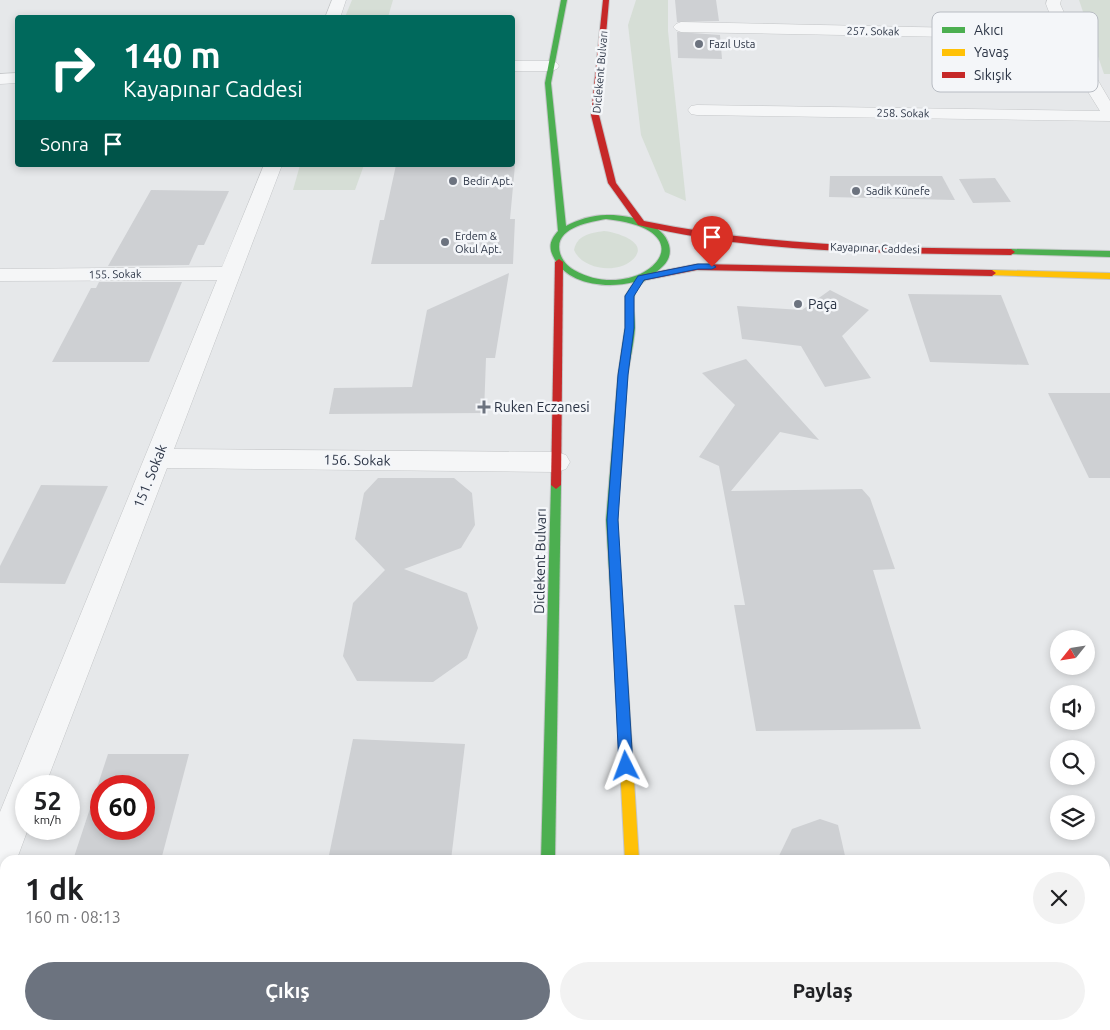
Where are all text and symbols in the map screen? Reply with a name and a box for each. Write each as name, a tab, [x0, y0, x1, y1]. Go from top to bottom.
legend	[932, 12, 1098, 92]
text: Akıcı	[974, 22, 1003, 38]
street label: 257. Sokak	[847, 25, 900, 37]
street label: Diclekent Bulvarı	[590, 30, 610, 114]
icon: right	[40, 35, 105, 100]
text: 140 m	[123, 35, 221, 75]
marker: Fazıl Usta	[693, 38, 705, 50]
place label: Fazıl Usta	[709, 38, 755, 50]
text: Yavaş	[974, 44, 1009, 60]
text: Sıkışık	[974, 67, 1012, 83]
text: Kayapınar Caddesi	[123, 76, 303, 101]
street label: 258. Sokak	[877, 107, 930, 119]
icon: arrive	[99, 130, 127, 158]
text: Sonra	[40, 133, 89, 155]
marker: Bedir Apt.	[447, 175, 459, 187]
place label: Bedir Apt.	[463, 175, 513, 187]
marker: Sadik Künefe	[850, 185, 862, 197]
place label: Sadik Künefe	[866, 185, 930, 197]
pin	[691, 216, 733, 267]
icon: arrive	[698, 223, 726, 251]
place label: Erdem & Okul Apt.	[455, 230, 502, 255]
marker: Erdem & Okul Apt.	[439, 236, 451, 248]
street label: Kayapınar Caddesi	[830, 240, 920, 256]
street label: 155. Sokak	[89, 268, 142, 280]
place label: Paça	[808, 296, 837, 312]
marker: Paça	[792, 298, 804, 310]
place label: Ruken Eczanesi	[494, 399, 590, 415]
marker: Ruken Eczanesi	[478, 401, 490, 413]
street label: 151. Sokak	[130, 442, 170, 510]
street label: 156. Sokak	[323, 451, 391, 469]
street label: Diclekent Bulvarı	[531, 508, 549, 614]
north arrow	[1050, 630, 1095, 675]
map controls	[1050, 630, 1095, 840]
button: sound	[1050, 685, 1095, 730]
position arrow	[599, 739, 651, 791]
button: search	[1050, 740, 1095, 785]
speed limit sign: 60	[90, 775, 155, 840]
text: 52	[33, 787, 62, 815]
button: layers	[1050, 795, 1095, 840]
text: km/h	[34, 813, 61, 826]
text: 1 dk	[25, 872, 84, 906]
button: close	[1033, 872, 1085, 924]
text: 160 m · 08:13	[25, 908, 121, 926]
button: Çıkış	[25, 962, 550, 1020]
button: Paylaş	[560, 962, 1085, 1020]

